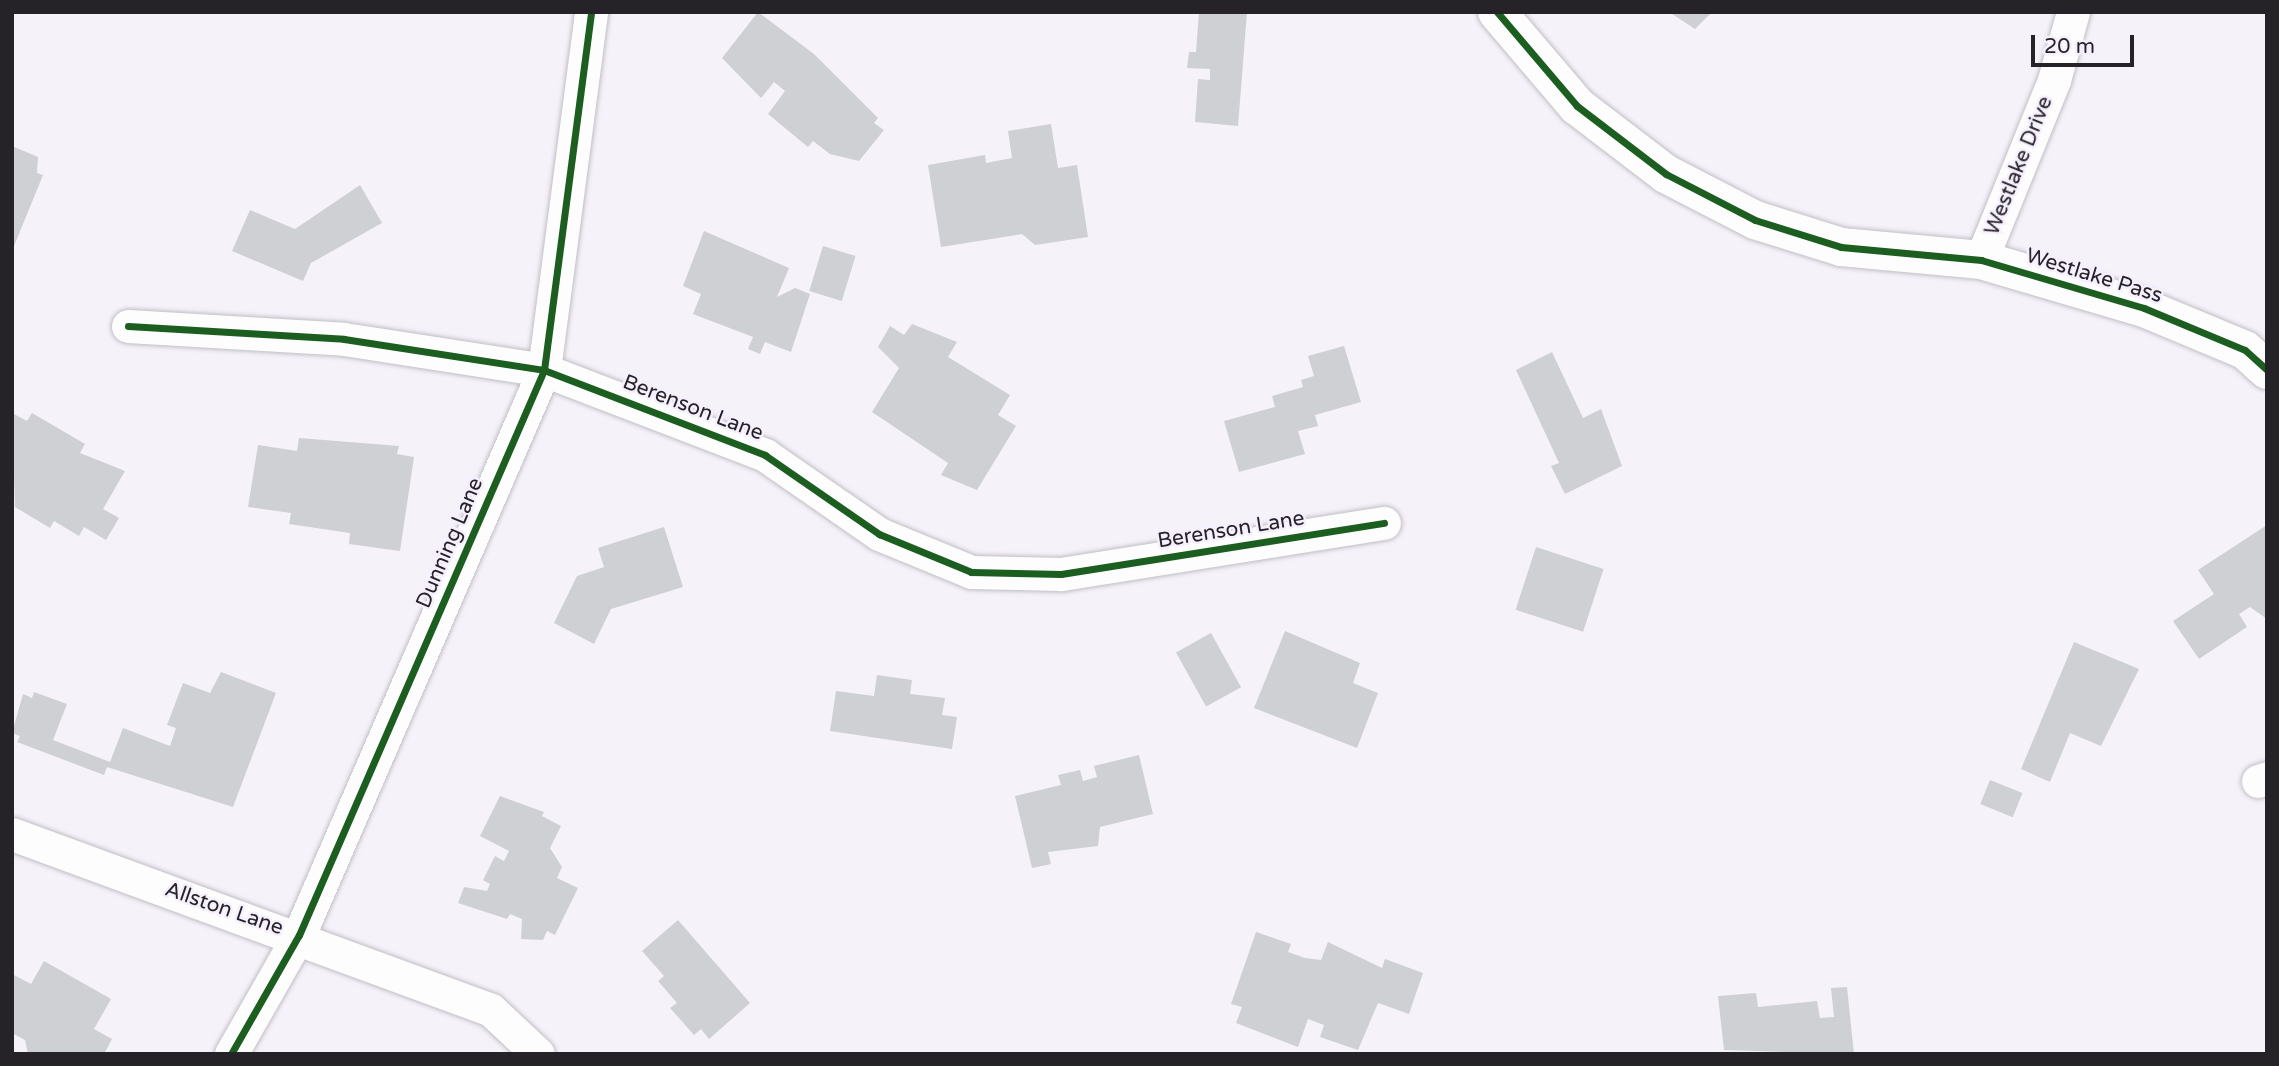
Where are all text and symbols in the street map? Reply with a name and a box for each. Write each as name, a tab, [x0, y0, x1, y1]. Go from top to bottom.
scale bar	[2034, 21, 2137, 65]
text: 20 m	[2044, 34, 2095, 59]
street label: Westlake Drive	[1980, 93, 2058, 239]
street label: Westlake Pass	[2023, 243, 2165, 309]
street label: Berenson Lane	[619, 370, 767, 446]
street label: Dunning Lane	[411, 474, 489, 612]
street label: Berenson Lane	[1156, 506, 1306, 554]
street label: Allston Lane	[162, 877, 286, 941]

